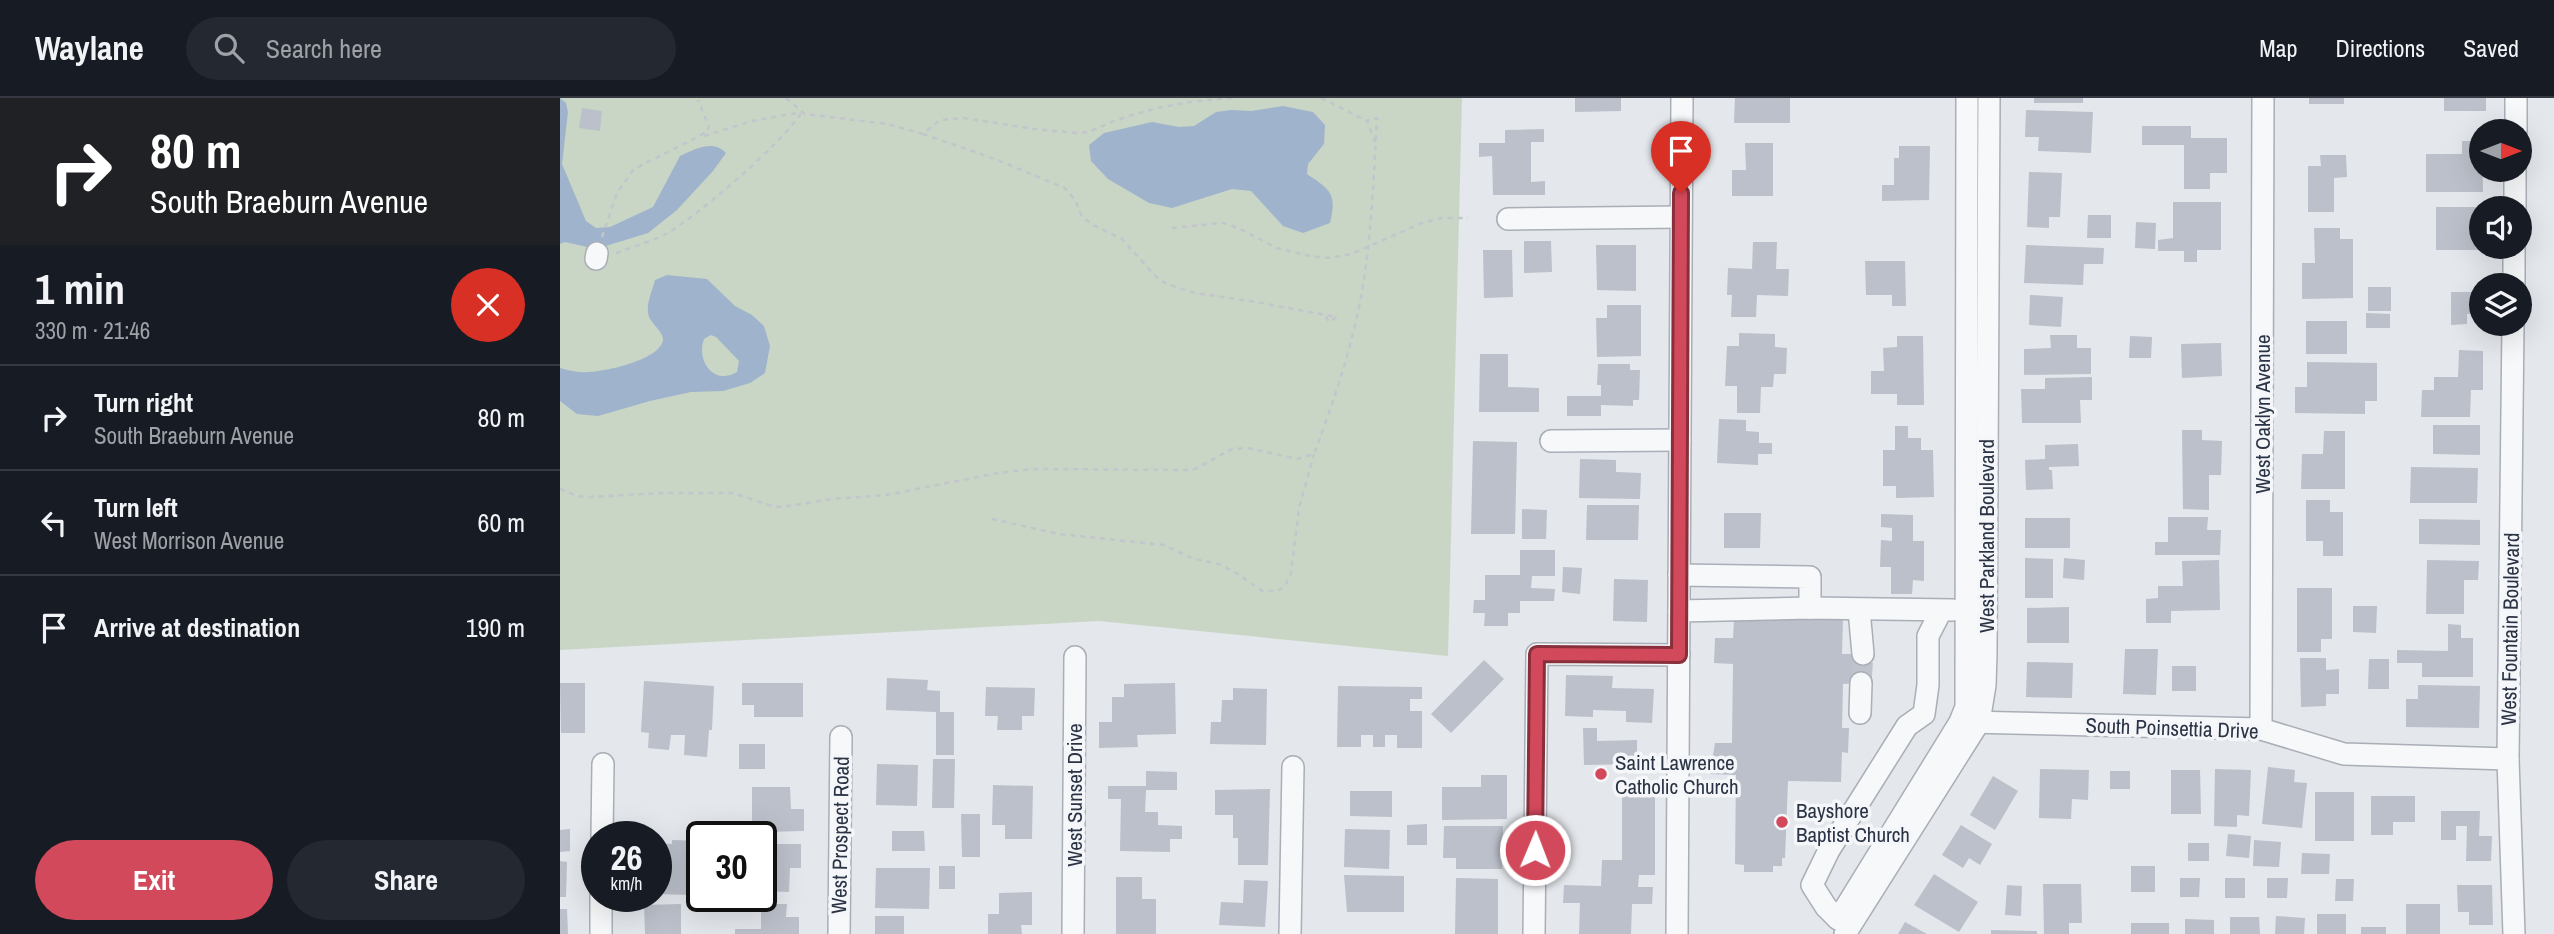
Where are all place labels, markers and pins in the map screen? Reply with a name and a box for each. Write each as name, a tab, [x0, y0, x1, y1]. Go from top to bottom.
pin	[1651, 121, 1711, 193]
place label: Saint Lawrence Catholic Church	[1615, 748, 1738, 801]
marker: Saint Lawrence Catholic Church	[1593, 766, 1609, 782]
place label: Bayshore Baptist Church	[1796, 796, 1910, 849]
marker: Bayshore Baptist Church	[1774, 814, 1790, 830]

